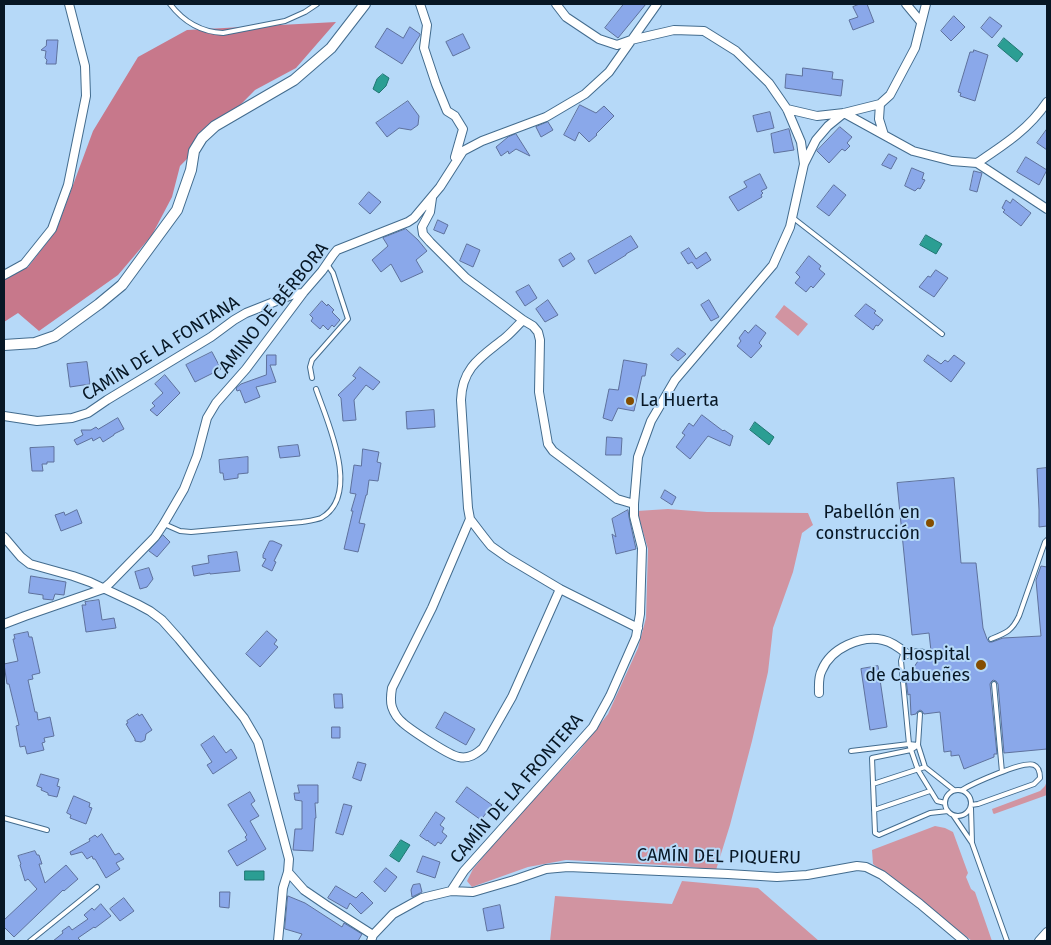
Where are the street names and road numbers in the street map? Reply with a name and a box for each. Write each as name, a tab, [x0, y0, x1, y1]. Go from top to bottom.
street label: CAMINO DE BÉRBORA	[209, 239, 333, 385]
street label: CAMÍN DE LA FONTANA	[78, 292, 244, 406]
street label: CAMÍN DE LA FRONTERA	[446, 710, 588, 868]
street label: CAMÍN DEL PIQUERU	[637, 845, 801, 869]

